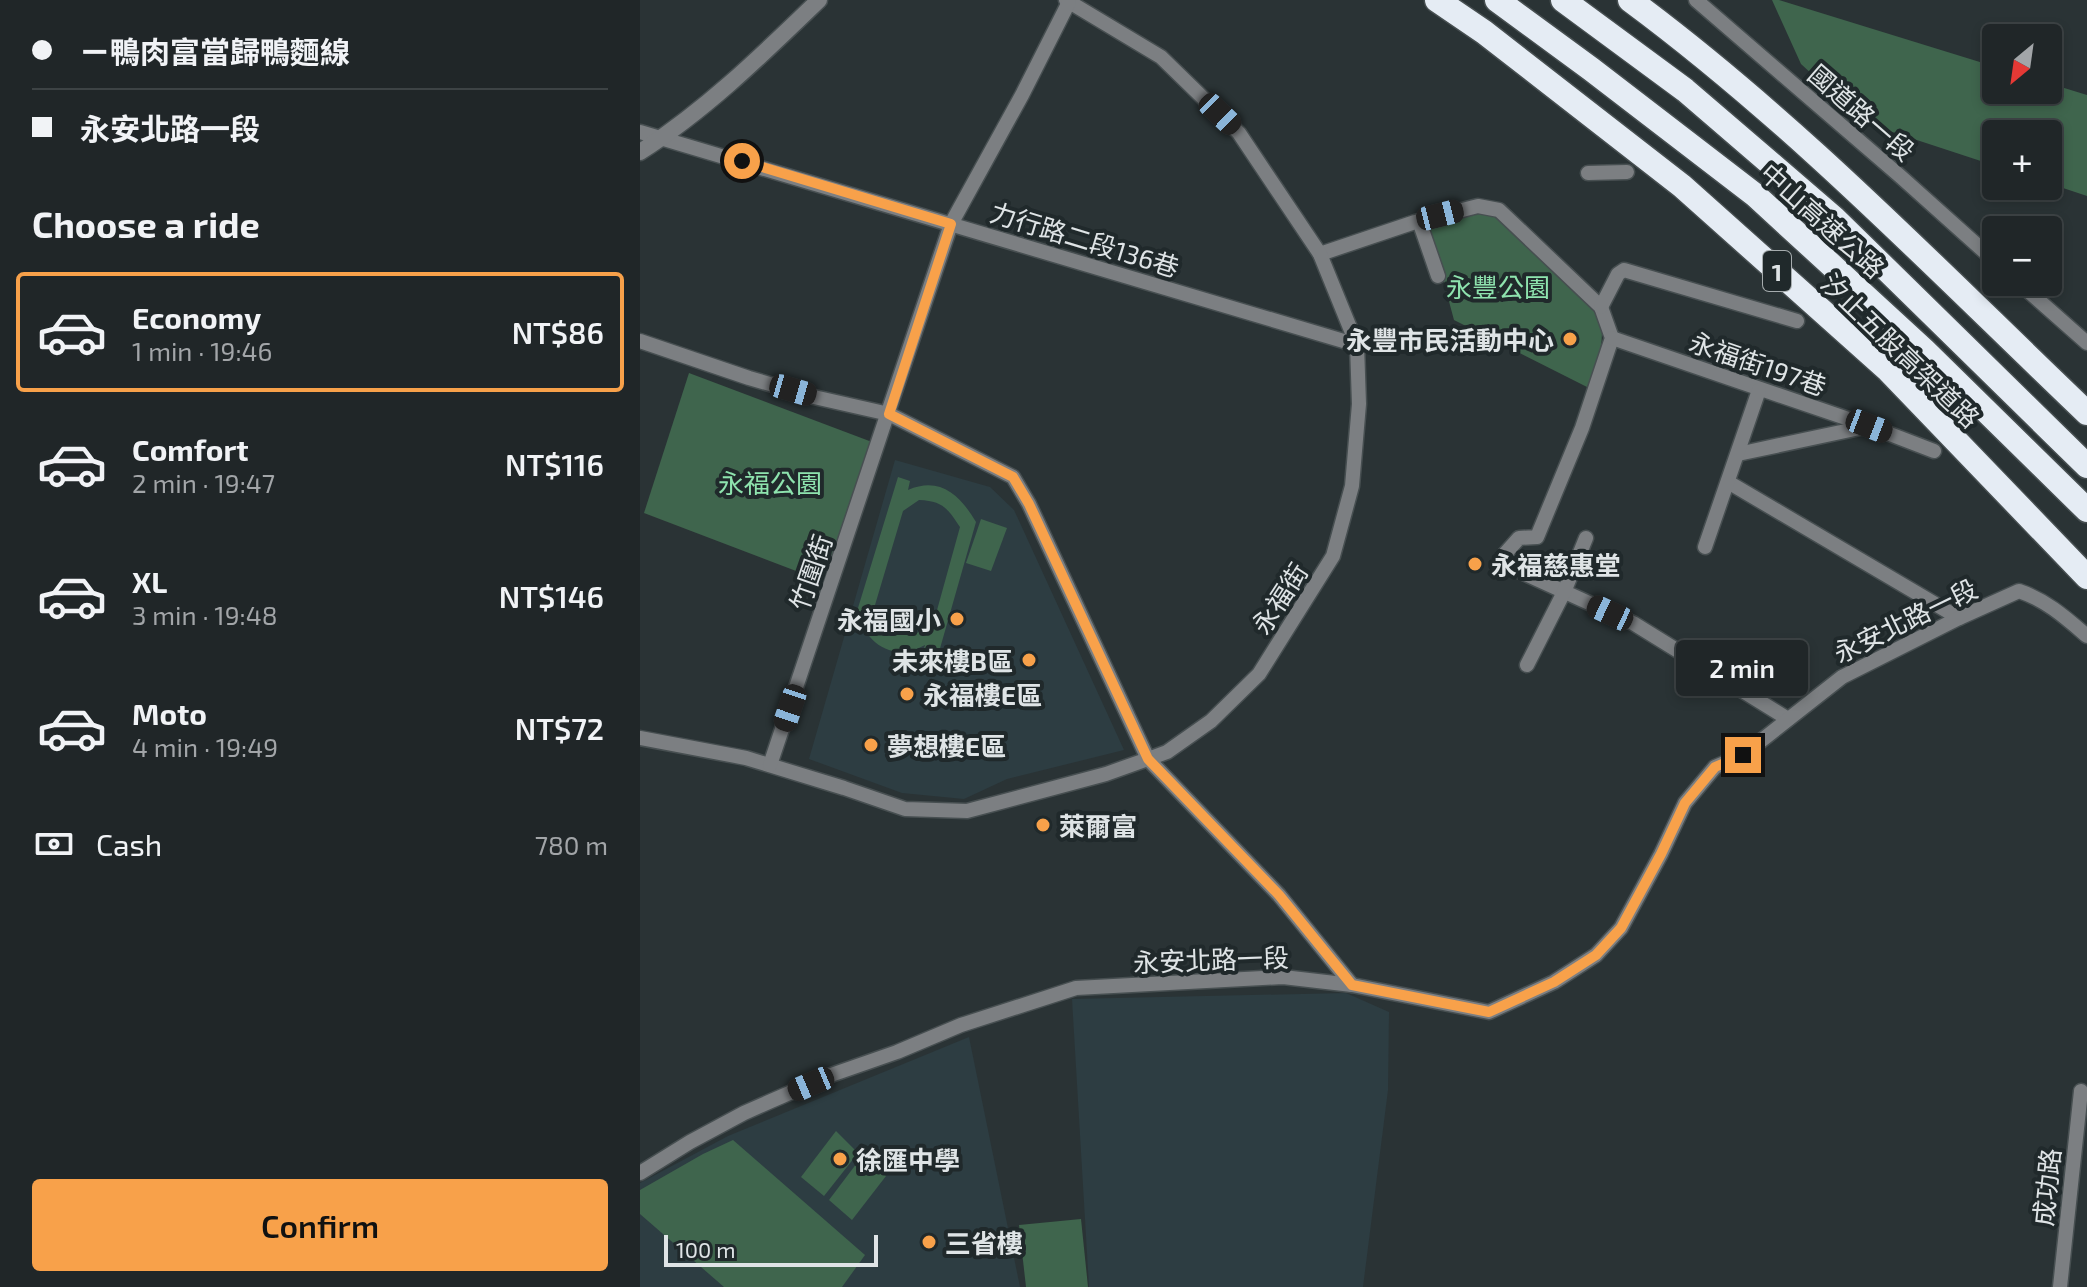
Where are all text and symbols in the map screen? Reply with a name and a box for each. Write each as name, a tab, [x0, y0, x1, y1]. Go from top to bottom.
north arrow	[1982, 24, 2062, 104]
map controls	[1982, 24, 2062, 296]
text: ㄧ鴨肉富當歸鴨麵線	[80, 33, 350, 69]
street label: 國道路一段	[1803, 58, 1921, 166]
car	[1194, 89, 1246, 139]
text: 永安北路一段	[80, 110, 260, 146]
button: +	[1982, 120, 2062, 200]
route start	[724, 143, 760, 179]
street label: 中山高速公路	[1755, 156, 1891, 284]
street label: 力行路二段136巷	[987, 196, 1183, 282]
car	[1414, 198, 1466, 232]
text: Choose a ride	[32, 202, 260, 245]
button: −	[1982, 216, 2062, 296]
road number: 1	[1763, 251, 1791, 291]
street label: 汐止五股高架道路	[1815, 267, 1987, 433]
park label: 永豐公園	[1446, 271, 1550, 302]
icon: car	[36, 296, 108, 368]
text: Economy	[132, 299, 261, 335]
text: NT$86	[512, 314, 604, 350]
place label: 永豐市民活動中心	[1346, 324, 1554, 355]
street label: 永福街197巷	[1686, 325, 1830, 401]
marker: 永豐市民活動中心	[1561, 330, 1579, 348]
text: 1 min · 19:46	[132, 335, 272, 366]
car	[767, 372, 819, 408]
car	[1842, 406, 1896, 446]
icon: car	[36, 428, 108, 500]
text: Comfort	[132, 431, 249, 467]
text: NT$116	[505, 446, 604, 482]
text: 2 min · 19:47	[132, 467, 275, 498]
park label: 永福公園	[718, 467, 822, 498]
street label: 竹圍街	[783, 530, 837, 614]
place label: 永福慈惠堂	[1491, 549, 1621, 580]
marker: 永福慈惠堂	[1466, 555, 1484, 573]
street label: 永福街	[1245, 557, 1313, 639]
icon: car	[36, 560, 108, 632]
text: XL	[132, 563, 167, 599]
street label: 永安北路一段	[1828, 572, 1982, 668]
text: NT$146	[499, 578, 604, 614]
car	[1583, 592, 1637, 634]
text: 3 min · 19:48	[132, 599, 277, 630]
place label: 永福國小	[837, 604, 941, 635]
marker: 永福國小	[948, 610, 966, 628]
callout: 2 min	[1677, 639, 1809, 695]
place label: 未來樓B區	[892, 645, 1013, 676]
marker: 未來樓B區	[1020, 651, 1038, 669]
text: 2 min	[1709, 652, 1775, 683]
place label: 永福樓E區	[923, 679, 1042, 710]
car	[771, 681, 809, 735]
marker: 永福樓E區	[898, 685, 916, 703]
icon: car	[36, 692, 108, 764]
text: Moto	[132, 695, 207, 731]
text: NT$72	[515, 710, 604, 746]
place label: 夢想樓E區	[887, 730, 1006, 761]
text: 4 min · 19:49	[132, 731, 278, 762]
marker: 夢想樓E區	[862, 736, 880, 754]
route end	[1725, 737, 1761, 773]
place label: 萊爾富	[1059, 810, 1137, 841]
marker: 萊爾富	[1034, 816, 1052, 834]
icon: cash	[32, 822, 76, 866]
text: Cash	[96, 826, 162, 862]
text: 780 m	[535, 829, 608, 860]
street label: 永安北路一段	[1132, 941, 1290, 977]
car	[784, 1064, 838, 1104]
place label: 徐匯中學	[856, 1144, 960, 1175]
street label: 成功路	[2027, 1147, 2065, 1227]
marker: 徐匯中學	[831, 1150, 849, 1168]
button: Confirm	[32, 1179, 608, 1271]
place label: 三省樓	[945, 1227, 1023, 1258]
scale bar	[664, 1231, 878, 1267]
marker: 三省樓	[920, 1233, 938, 1251]
text: 100 m	[676, 1236, 735, 1262]

